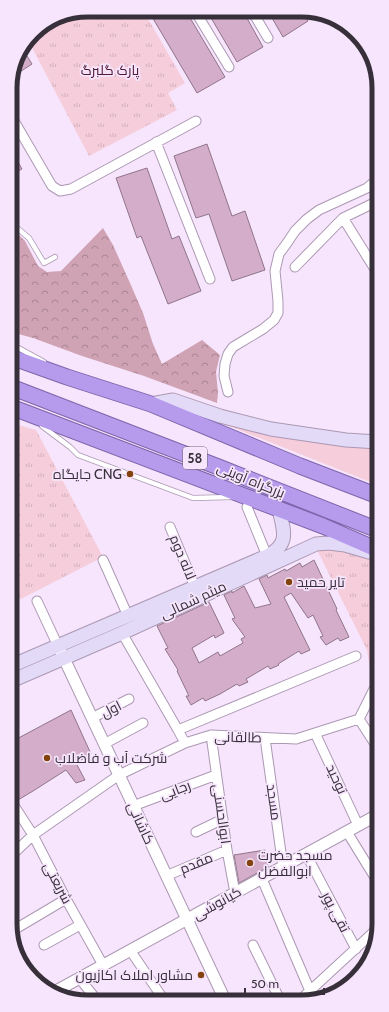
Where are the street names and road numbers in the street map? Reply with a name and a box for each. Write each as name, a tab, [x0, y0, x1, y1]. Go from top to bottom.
road number: 58	[183, 447, 207, 469]
street label: بزرگراه آوینی	[214, 458, 288, 502]
street label: لاله دوم	[165, 532, 201, 583]
street label: میثم شمالی	[157, 577, 229, 624]
street label: اول	[98, 696, 124, 722]
street label: طالقانی	[214, 728, 262, 746]
street label: توحید	[322, 761, 352, 797]
street label: رجایی	[157, 776, 193, 804]
street label: مسجد	[263, 782, 285, 822]
street label: ابوالحسنی	[209, 783, 235, 845]
street label: کاشانی	[123, 799, 159, 847]
street label: مقدم	[177, 848, 216, 879]
street label: شریعتی	[40, 859, 76, 907]
street label: کیانوشی	[190, 882, 244, 924]
street label: تقی پور	[316, 888, 354, 936]

